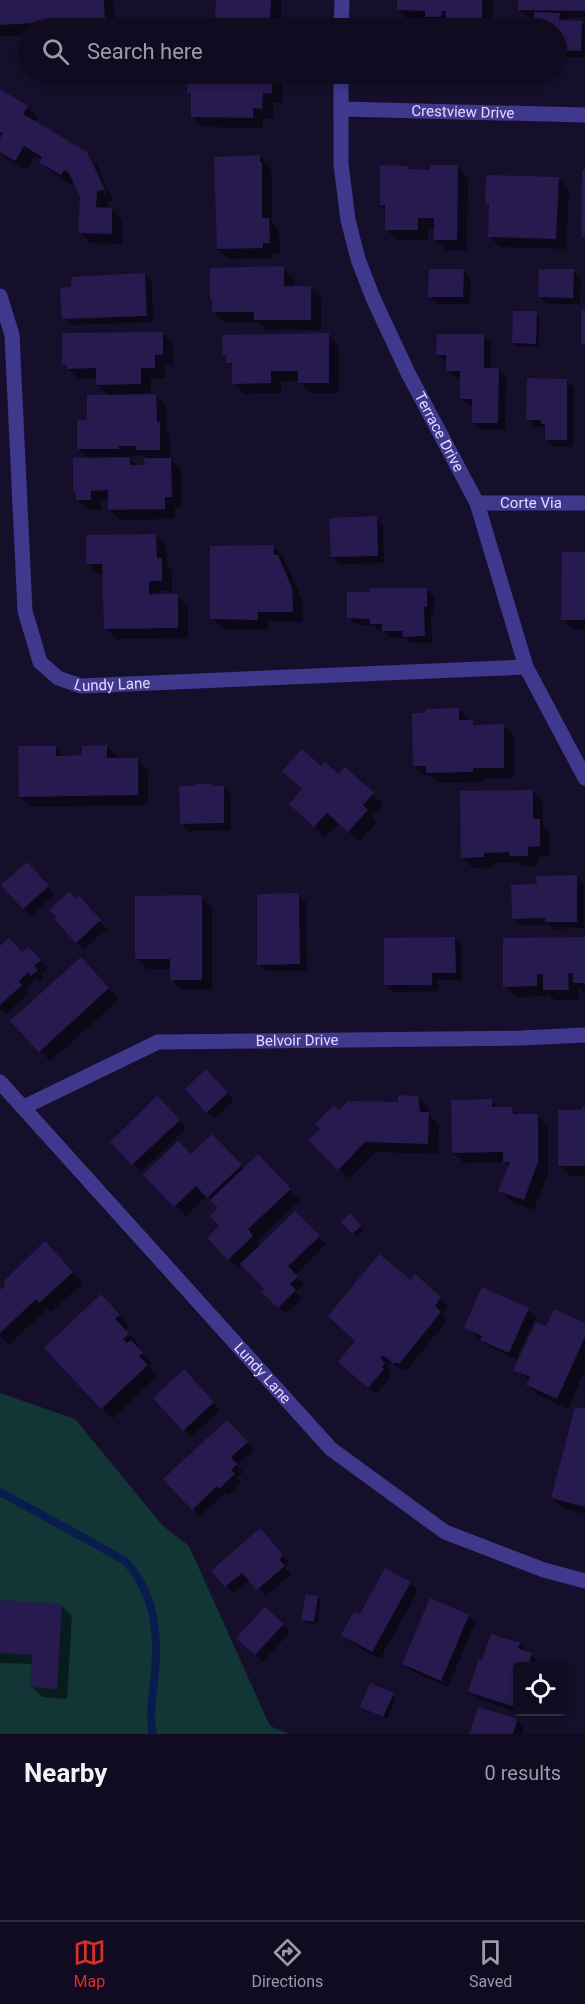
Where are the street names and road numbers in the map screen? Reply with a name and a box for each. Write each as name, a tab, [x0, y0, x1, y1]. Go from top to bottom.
street label: Crestview Drive	[411, 102, 515, 122]
street label: Terrace Drive	[411, 389, 468, 475]
street label: Corte Via	[500, 494, 562, 512]
street label: Lundy Lane	[72, 674, 151, 695]
street label: Belvoir Drive	[256, 1031, 339, 1050]
street label: Lundy Lane	[230, 1339, 295, 1407]

